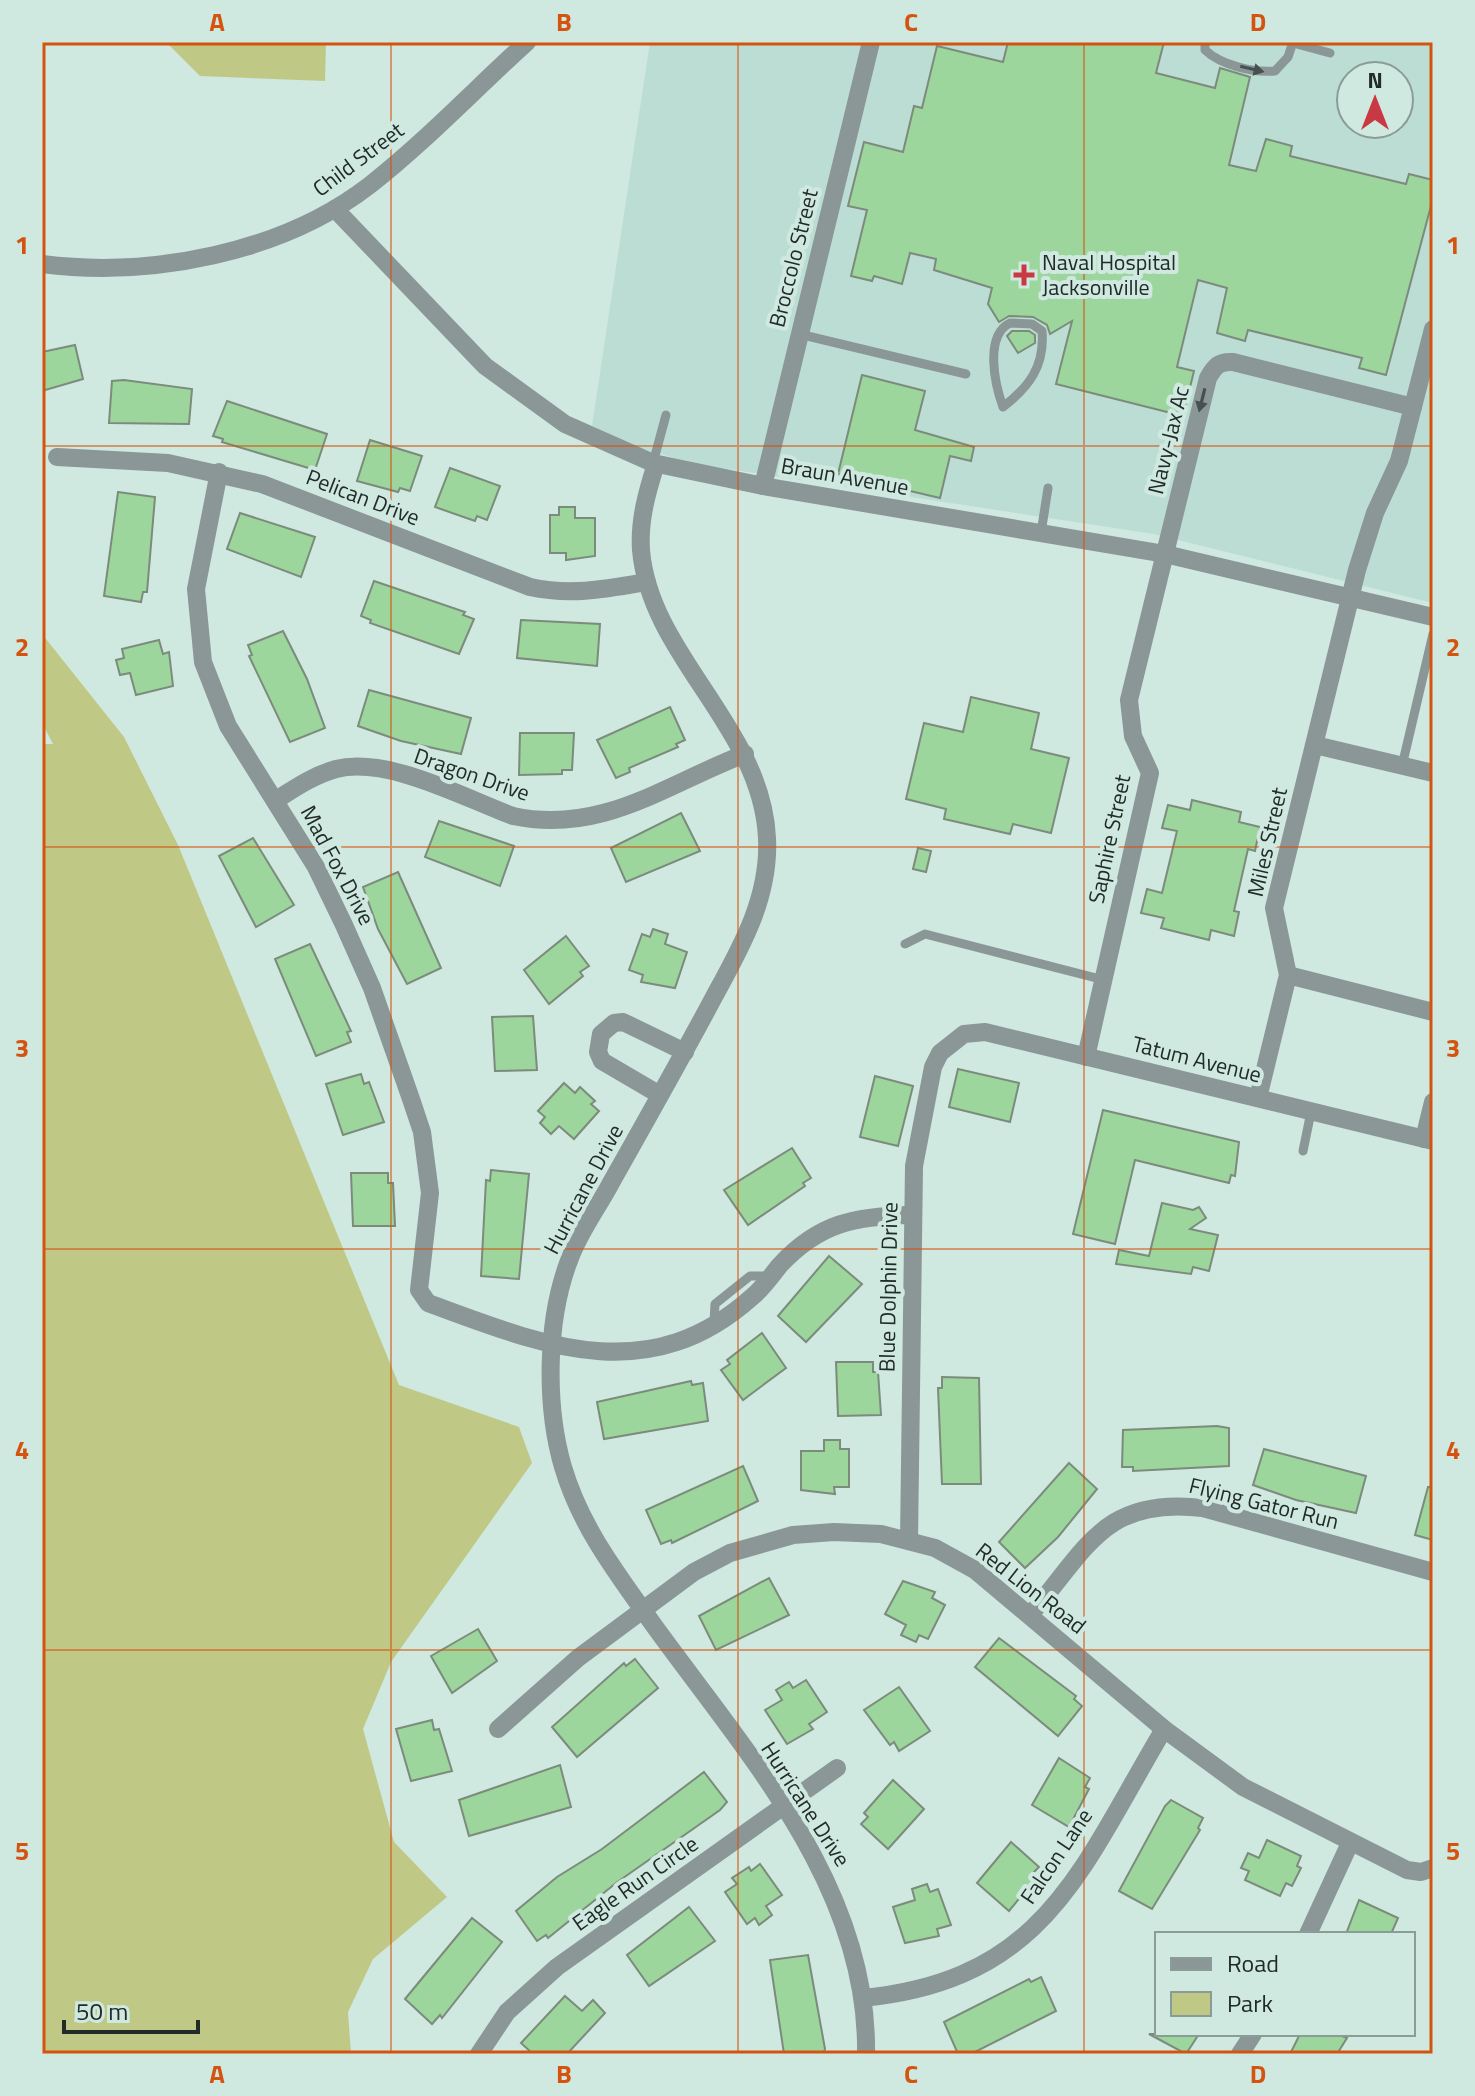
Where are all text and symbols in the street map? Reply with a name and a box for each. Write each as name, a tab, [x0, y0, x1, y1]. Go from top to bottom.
text: A	[209, 2, 225, 41]
text: B	[556, 2, 572, 41]
text: C	[904, 2, 918, 41]
text: D	[1250, 2, 1266, 41]
north arrow	[1335, 60, 1415, 140]
one-way arrow	[1239, 63, 1264, 76]
text: N	[1367, 63, 1383, 97]
street label: Child Street	[305, 113, 411, 205]
street label: Broccolo Street	[759, 185, 827, 331]
text: 1	[15, 225, 29, 264]
text: 1	[1446, 225, 1460, 264]
place label: Naval Hospital Jacksonville	[1042, 245, 1176, 304]
marker: Naval Hospital Jacksonville	[1013, 264, 1035, 286]
street label: Navy-Jax Ac	[1138, 382, 1198, 498]
one-way arrow	[1195, 388, 1208, 413]
street label: Braun Avenue	[778, 448, 912, 504]
street label: Pelican Drive	[301, 460, 425, 534]
text: 2	[15, 627, 29, 666]
text: 2	[1446, 627, 1460, 666]
street label: Dragon Drive	[409, 738, 535, 810]
street label: Saphire Street	[1079, 771, 1139, 907]
street label: Miles Street	[1238, 784, 1296, 900]
street label: Mad Fox Drive	[292, 799, 384, 931]
street label: Tatum Avenue	[1129, 1027, 1265, 1091]
text: 3	[15, 1028, 29, 1067]
text: 3	[1446, 1028, 1460, 1067]
street label: Hurricane Drive	[534, 1118, 632, 1260]
street label: Blue Dolphin Drive	[870, 1202, 906, 1372]
text: 4	[15, 1430, 29, 1469]
text: 4	[1446, 1430, 1460, 1469]
street label: Flying Gator Run	[1185, 1468, 1343, 1538]
street label: Red Lion Road	[968, 1534, 1094, 1642]
street label: Hurricane Drive	[753, 1735, 859, 1873]
street label: Falcon Lane	[1011, 1801, 1101, 1911]
street label: Eagle Run Circle	[565, 1827, 705, 1939]
text: 5	[15, 1831, 29, 1870]
text: 5	[1446, 1831, 1460, 1870]
legend	[1155, 1932, 1415, 2036]
text: Road	[1227, 1945, 1279, 1981]
scale bar	[64, 1984, 198, 2034]
text: Park	[1227, 1985, 1273, 2021]
text: 50 m	[76, 1993, 128, 2029]
text: A	[209, 2054, 225, 2093]
text: B	[556, 2054, 572, 2093]
text: C	[904, 2054, 918, 2093]
text: D	[1250, 2054, 1266, 2093]

